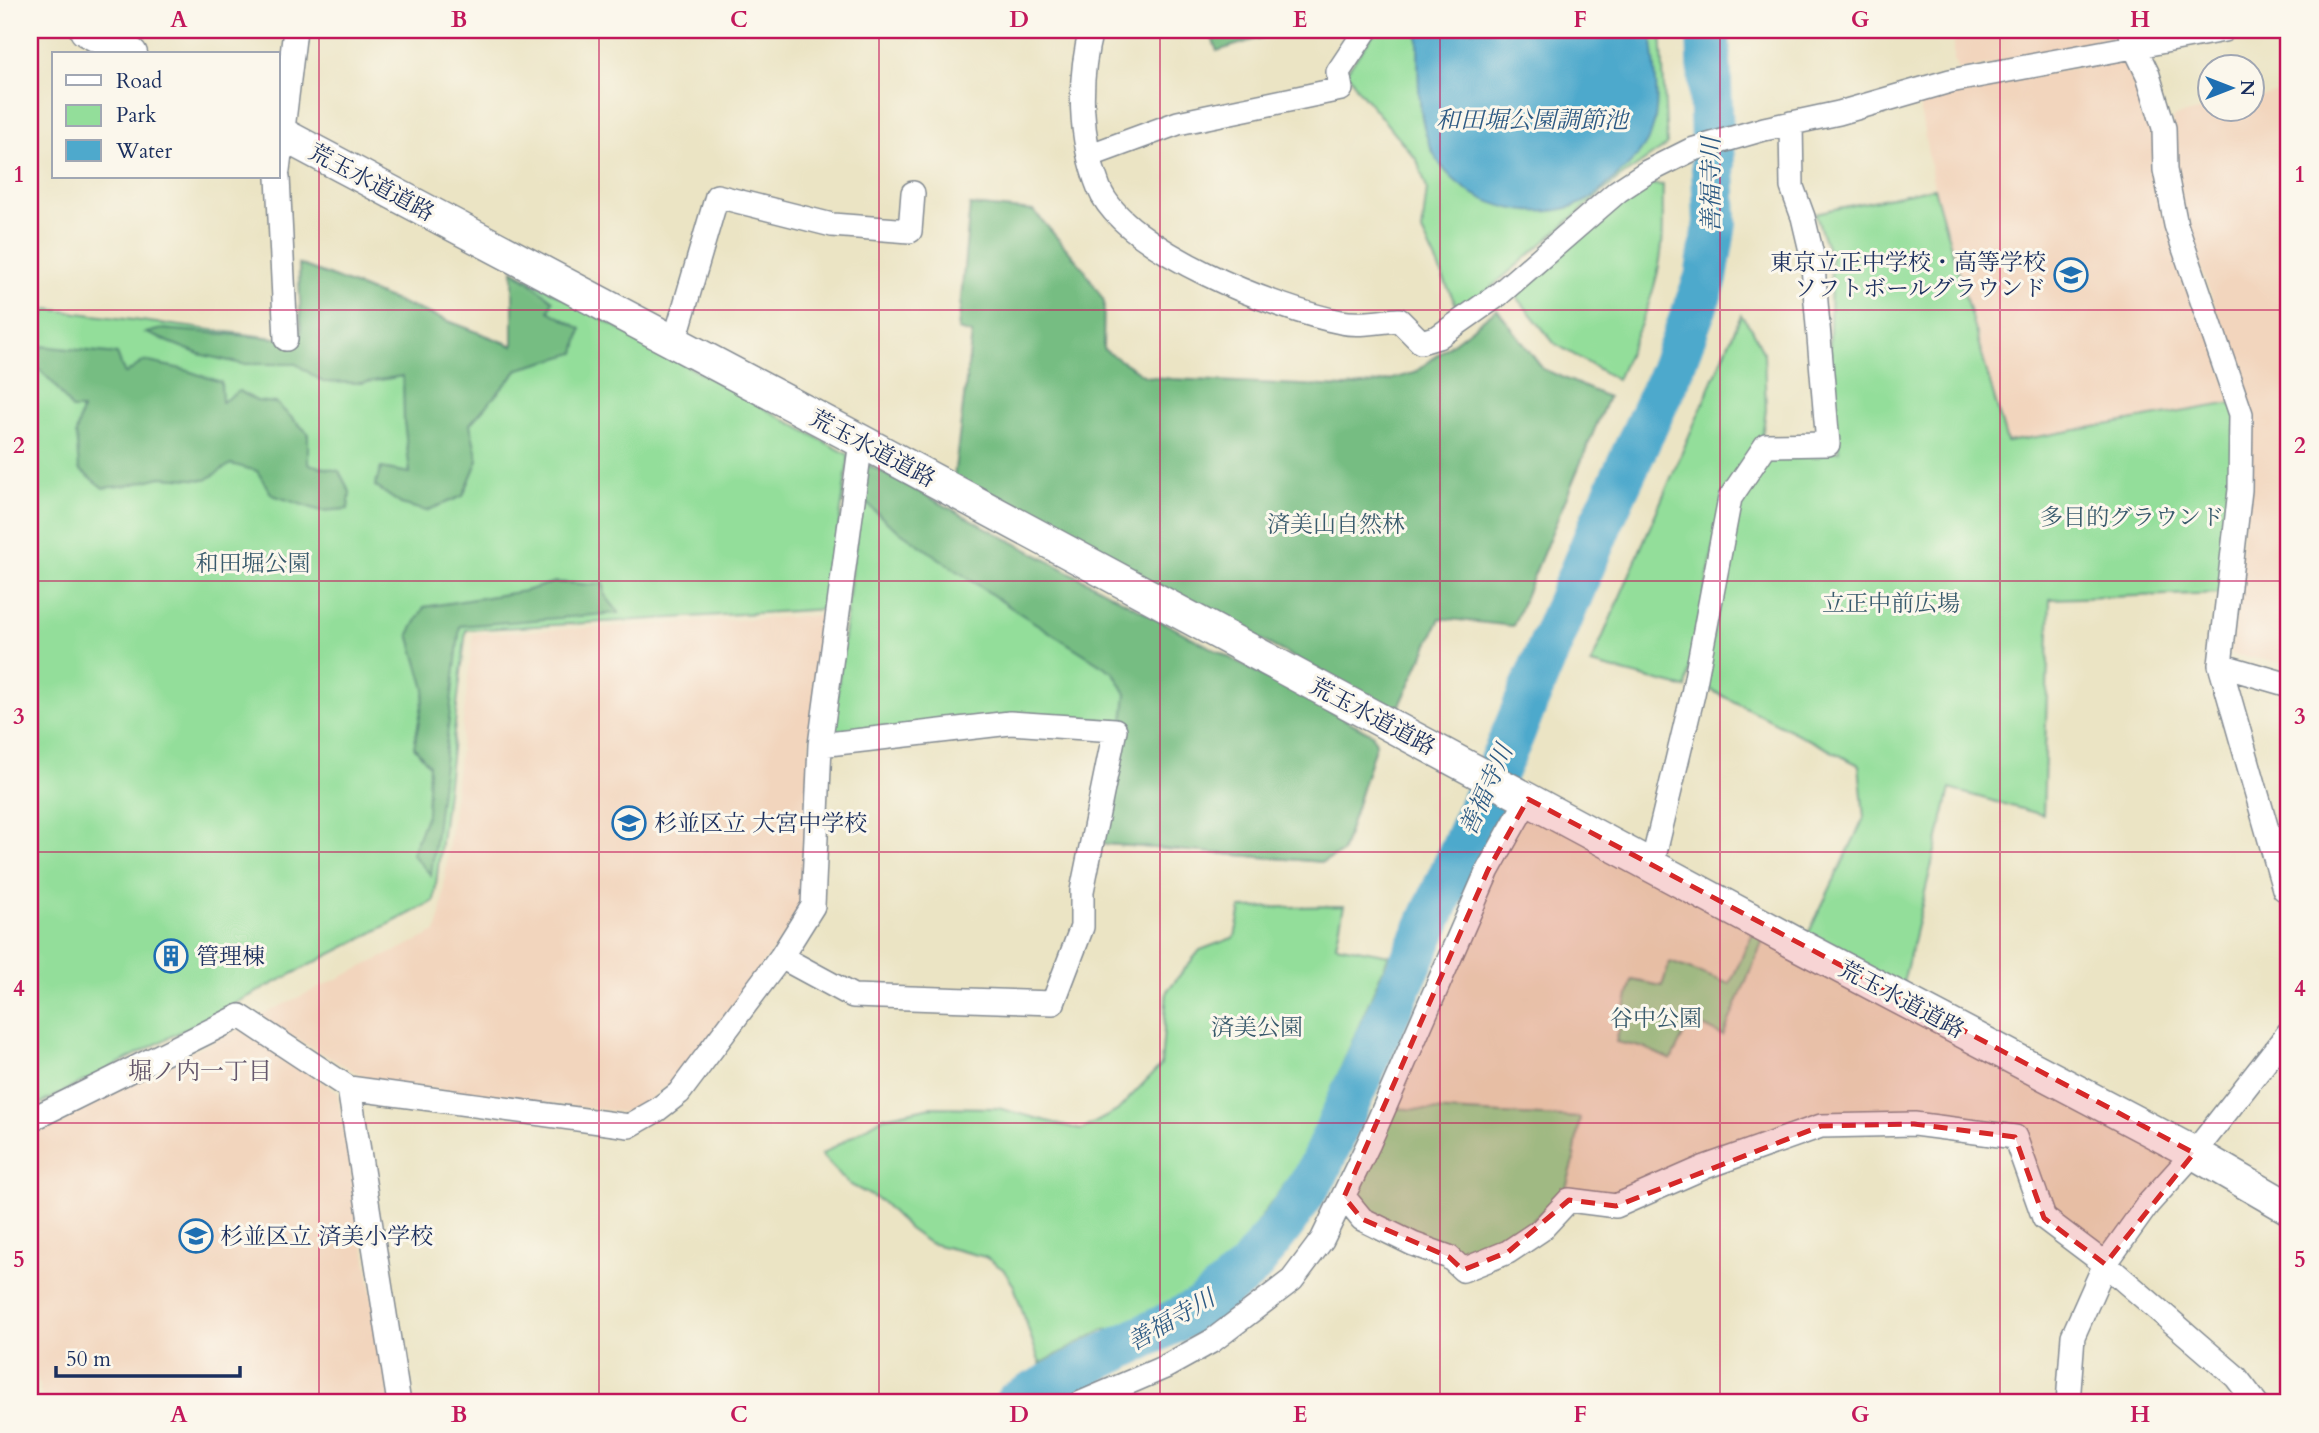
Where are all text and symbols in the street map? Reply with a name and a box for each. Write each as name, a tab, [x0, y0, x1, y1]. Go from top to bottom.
text: A	[170, 4, 188, 35]
text: B	[451, 4, 467, 35]
text: C	[730, 4, 748, 35]
text: D	[1009, 4, 1029, 35]
text: E	[1293, 4, 1307, 35]
text: F	[1573, 4, 1587, 35]
text: G	[1851, 4, 1870, 35]
text: H	[2130, 4, 2150, 35]
legend	[52, 52, 280, 178]
north arrow	[2196, 52, 2266, 122]
text: Road	[116, 67, 162, 96]
text: N	[2234, 80, 2260, 97]
text: Park	[116, 101, 157, 130]
water label: 和田堀公園調節池	[1436, 104, 1631, 137]
water label: 善福寺川	[1695, 134, 1728, 233]
street label: 荒玉水道道路	[304, 136, 440, 229]
text: Water	[115, 137, 172, 166]
text: 1	[13, 159, 25, 190]
text: 1	[2294, 159, 2306, 190]
place label: 東京立正中学校・高等学校 ソフトボールグラウンド	[1770, 247, 2046, 304]
school or university icon: 東京立正中学校・高等学校 ソフトボールグラウンド	[2052, 256, 2090, 294]
street label: 荒玉水道道路	[805, 402, 941, 495]
text: 2	[13, 430, 25, 461]
text: 2	[2294, 430, 2306, 461]
park label: 多目的グラウンド	[2040, 502, 2224, 533]
park label: 済美山自然林	[1267, 509, 1405, 540]
park label: 和田堀公園	[196, 548, 311, 579]
park label: 立正中前広場	[1822, 588, 1960, 619]
street label: 荒玉水道道路	[1305, 670, 1441, 763]
text: 3	[13, 701, 25, 732]
text: 3	[2294, 701, 2306, 732]
water label: 善福寺川	[1452, 737, 1522, 841]
school or university icon: 杉並区立 大宮中学校	[610, 804, 648, 842]
place label: 杉並区立 大宮中学校	[654, 808, 867, 839]
building icon: 管理棟	[152, 937, 190, 975]
place label: 管理棟	[196, 941, 265, 972]
street label: 荒玉水道道路	[1834, 953, 1970, 1046]
text: 4	[13, 973, 25, 1004]
text: 4	[2294, 973, 2306, 1004]
park label: 谷中公園	[1610, 1003, 1702, 1034]
park label: 済美公園	[1211, 1012, 1303, 1043]
district label: 堀ノ内一丁目	[128, 1055, 272, 1088]
school or university icon: 杉並区立 済美小学校	[177, 1217, 215, 1255]
place label: 杉並区立 済美小学校	[220, 1221, 433, 1252]
text: 5	[13, 1244, 25, 1275]
text: 5	[2294, 1244, 2306, 1275]
water label: 善福寺川	[1121, 1281, 1224, 1359]
scale bar	[56, 1335, 240, 1379]
text: 50 m	[66, 1345, 111, 1374]
text: A	[170, 1399, 188, 1430]
text: B	[451, 1399, 467, 1430]
text: C	[730, 1399, 748, 1430]
text: D	[1009, 1399, 1029, 1430]
text: E	[1293, 1399, 1307, 1430]
text: F	[1573, 1399, 1587, 1430]
text: G	[1851, 1399, 1870, 1430]
text: H	[2130, 1399, 2150, 1430]

